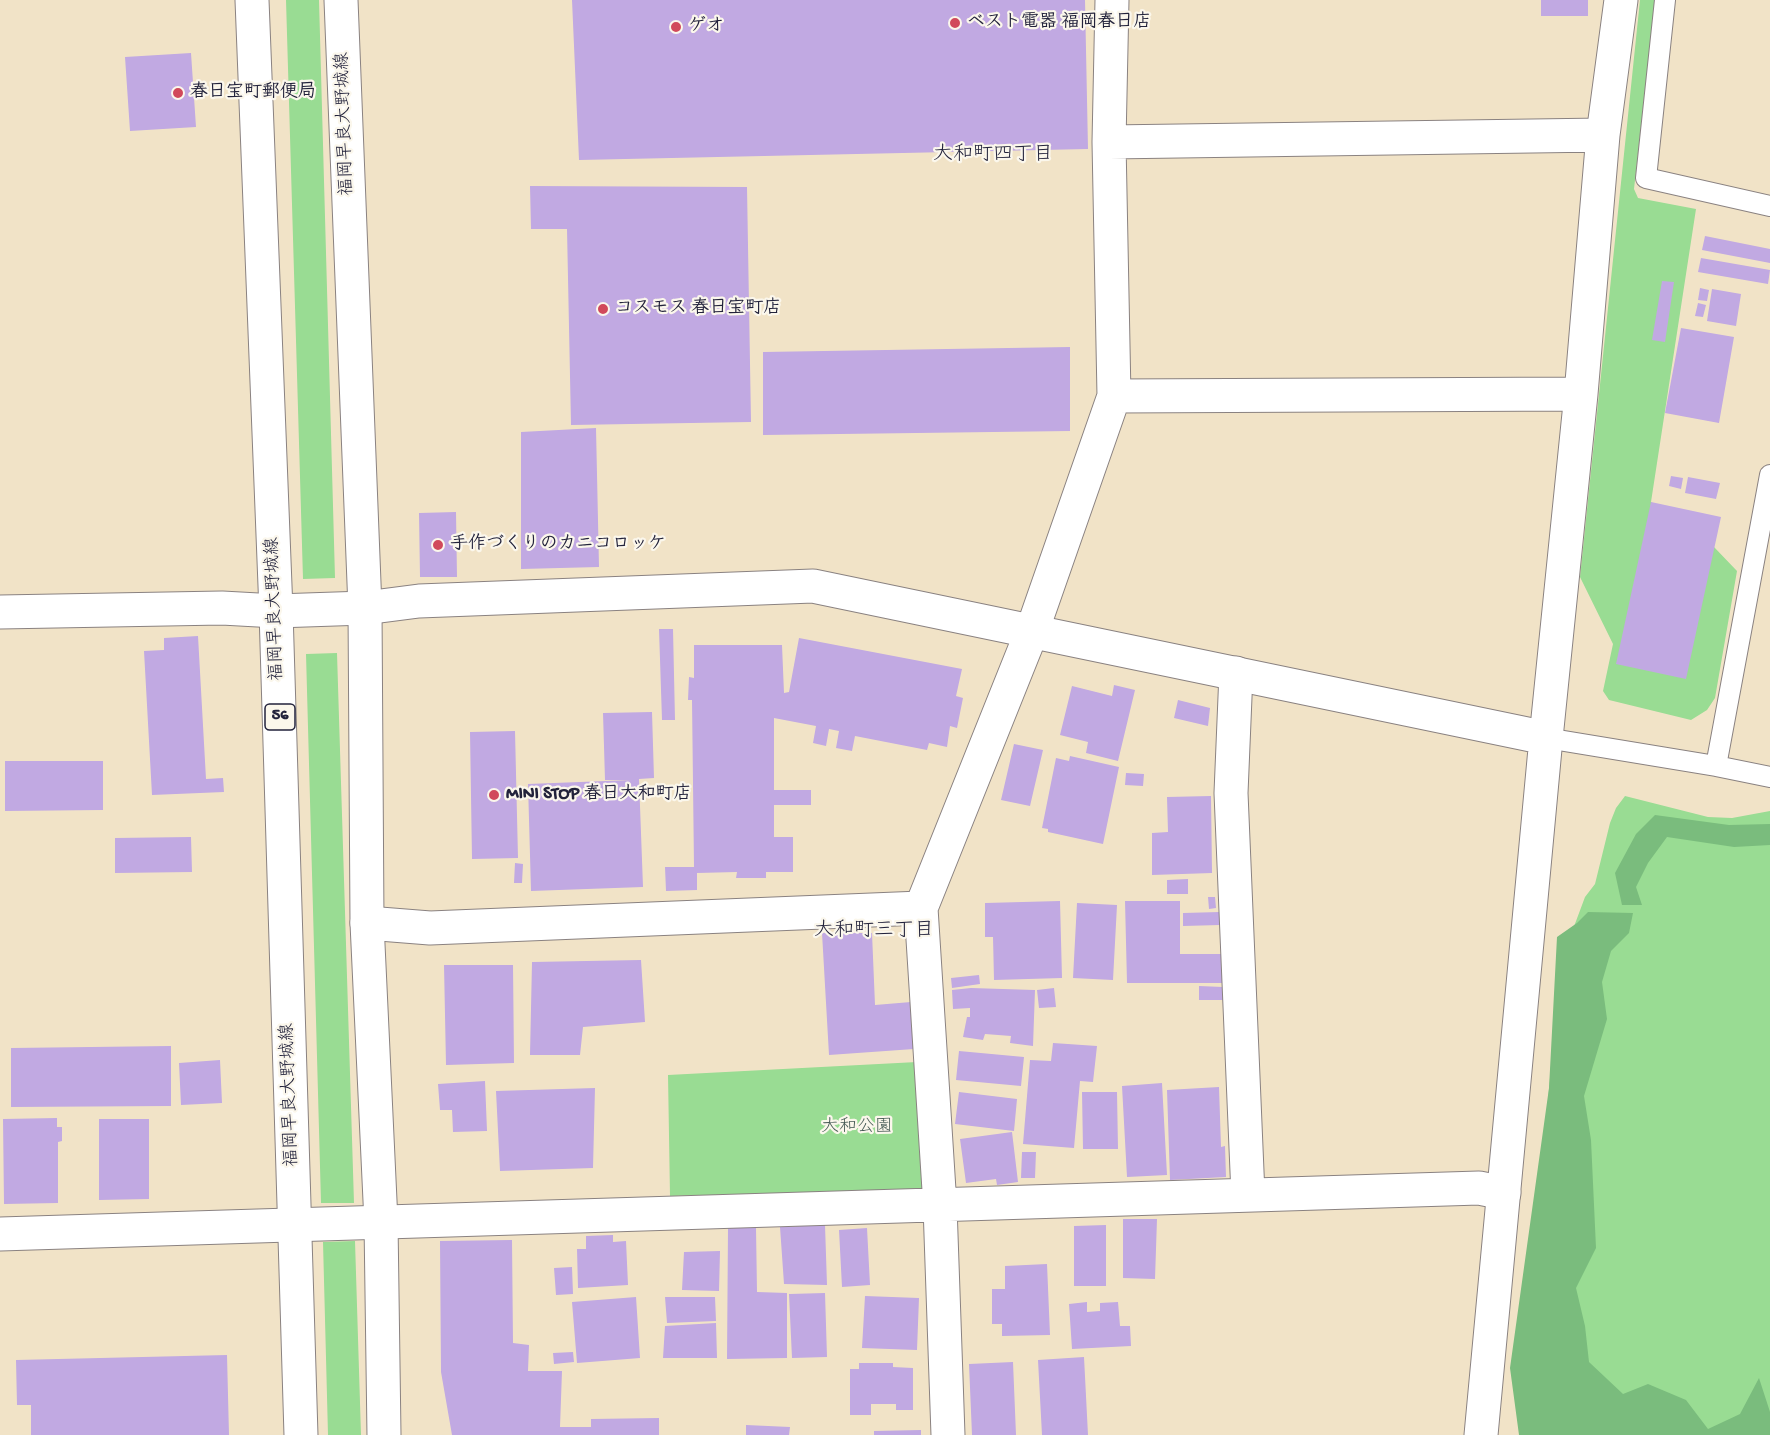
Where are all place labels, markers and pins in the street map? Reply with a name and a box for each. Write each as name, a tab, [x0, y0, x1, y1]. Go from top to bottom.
place label: ベスト電器 福岡春日店	[967, 12, 1151, 34]
place label: ゲオ	[688, 16, 724, 38]
marker: ベスト電器 福岡春日店	[948, 16, 962, 30]
marker: ゲオ	[669, 20, 683, 34]
place label: 春日宝町郵便局	[190, 82, 316, 104]
marker: 春日宝町郵便局	[171, 86, 185, 100]
place label: コスモス 春日宝町店	[615, 298, 781, 320]
marker: コスモス 春日宝町店	[596, 302, 610, 316]
place label: 手作づくりのカニコロッケ	[450, 534, 666, 556]
marker: 手作づくりのカニコロッケ	[431, 538, 445, 552]
place label: MINI STOP 春日大和町店	[506, 784, 691, 806]
marker: MINI STOP 春日大和町店	[487, 788, 501, 802]

